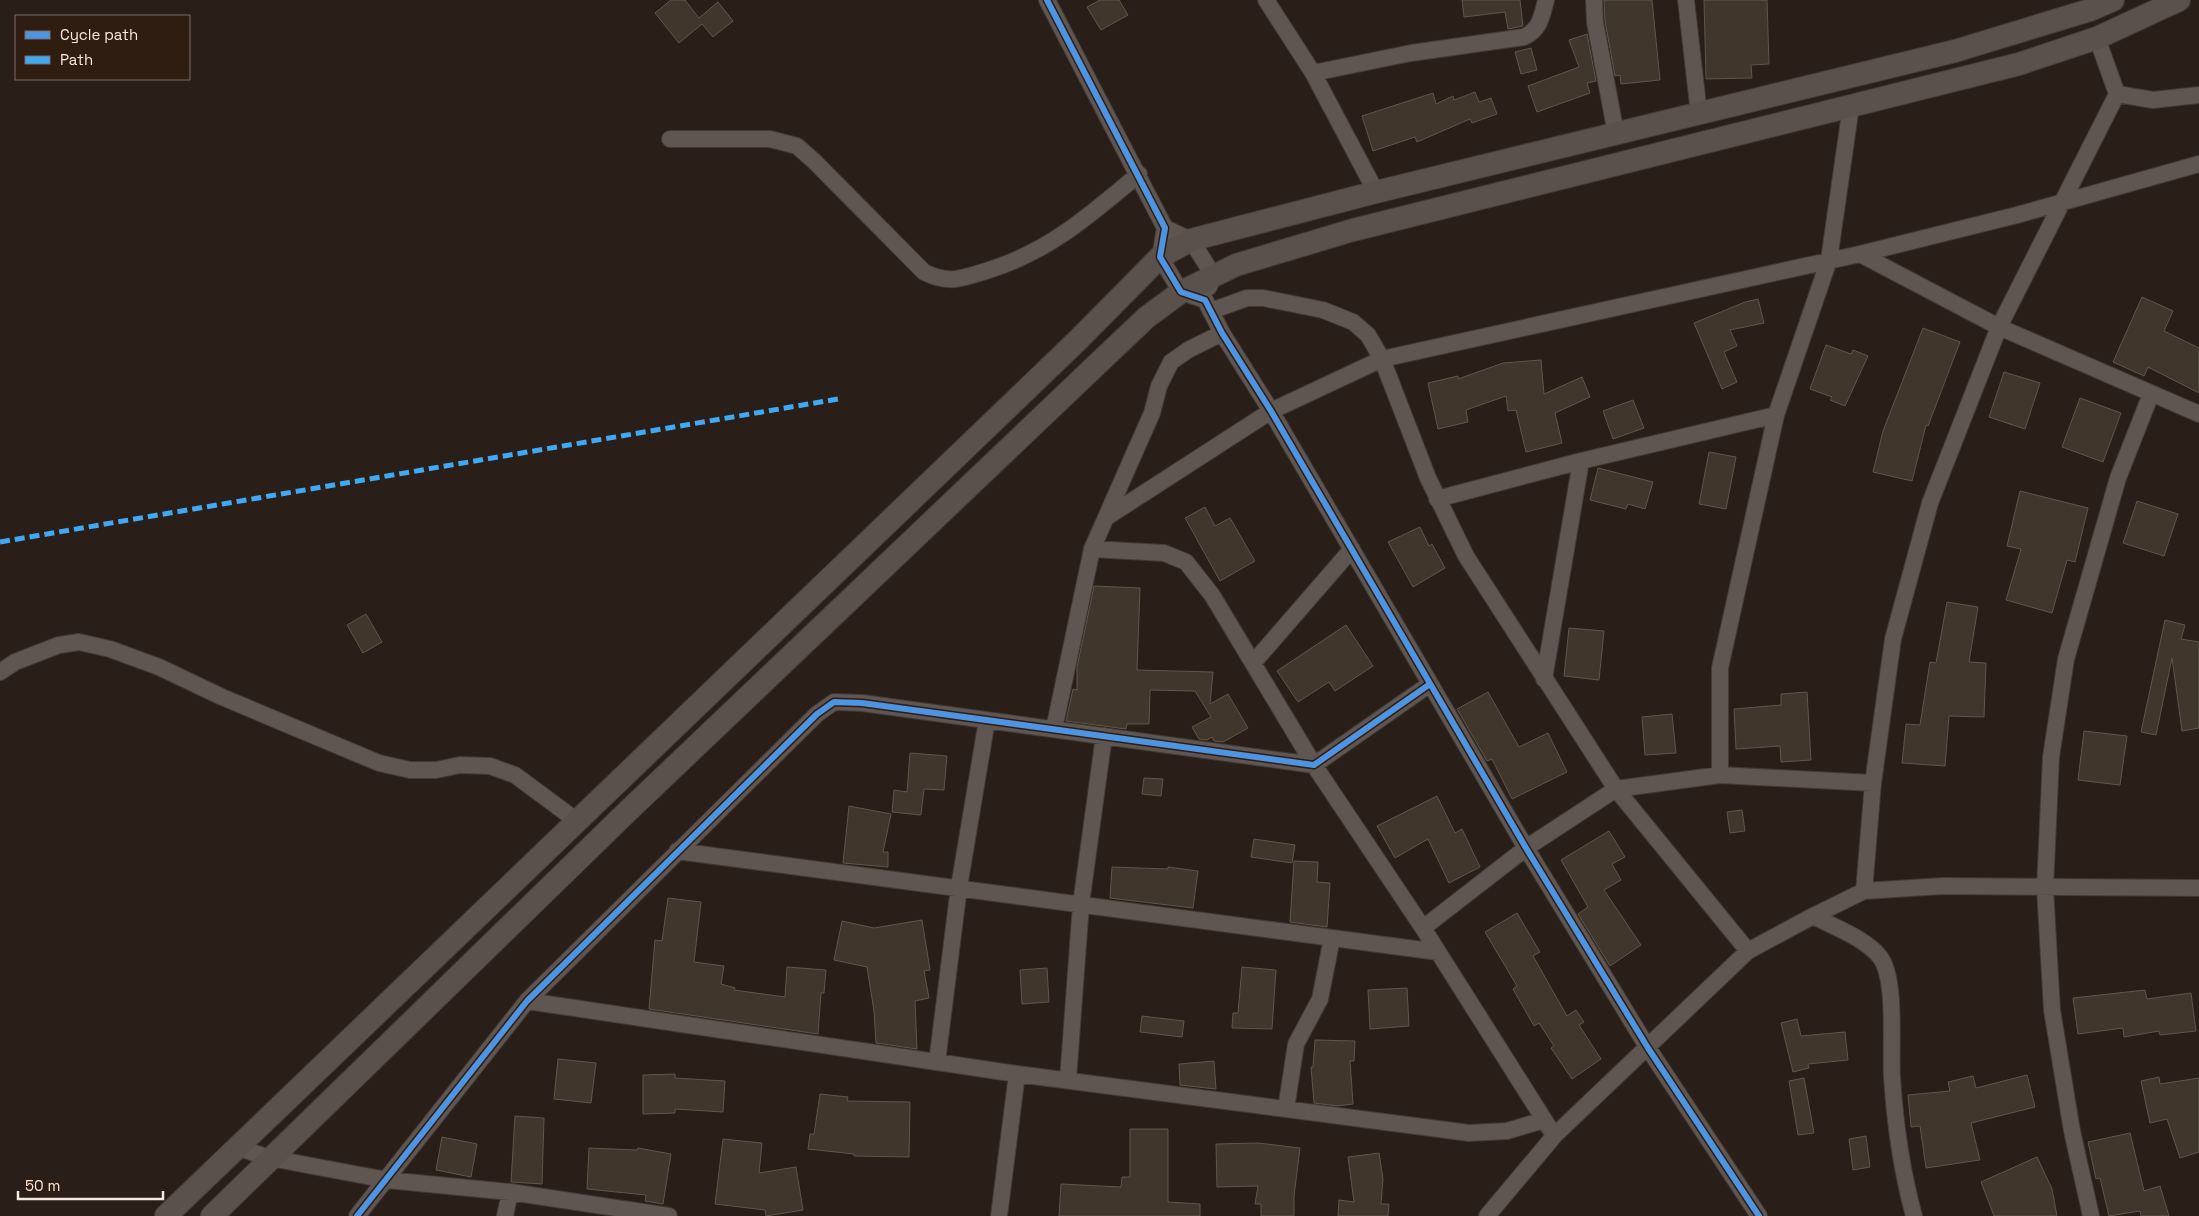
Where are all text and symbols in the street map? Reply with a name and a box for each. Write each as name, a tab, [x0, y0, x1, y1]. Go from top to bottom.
legend	[15, 15, 190, 80]
text: Cycle path	[60, 25, 138, 44]
text: Path	[60, 50, 93, 69]
scale bar	[18, 1168, 162, 1200]
text: 50 m	[25, 1176, 60, 1195]

